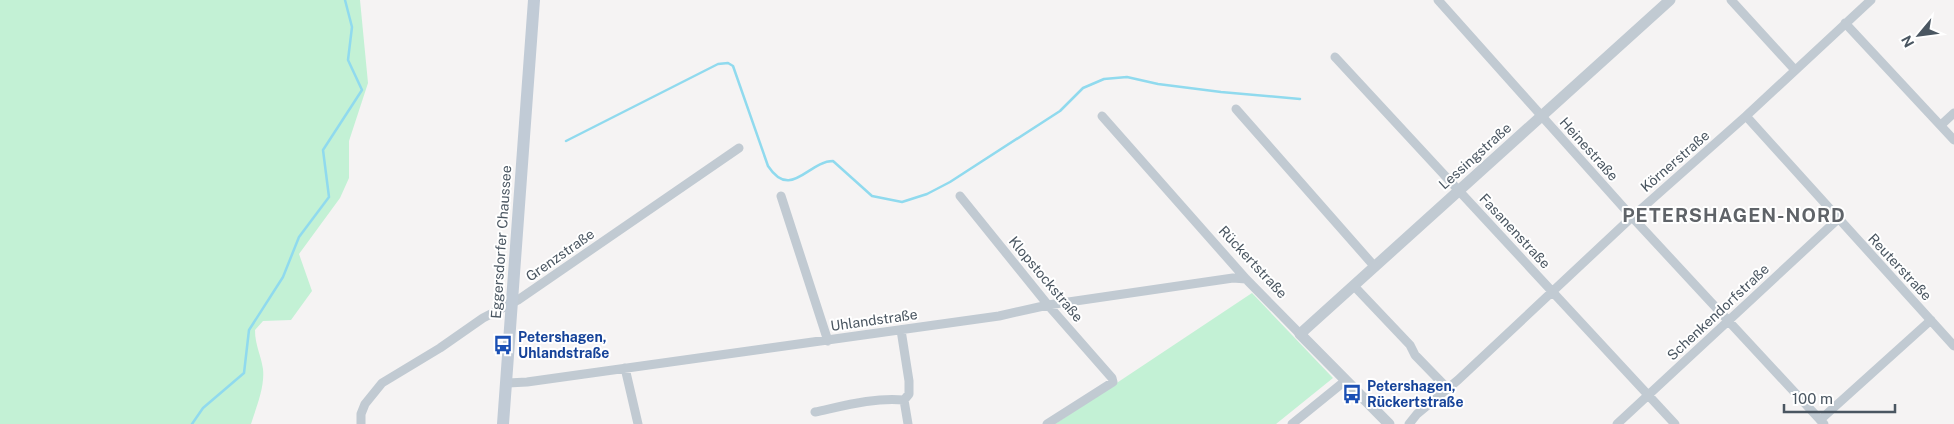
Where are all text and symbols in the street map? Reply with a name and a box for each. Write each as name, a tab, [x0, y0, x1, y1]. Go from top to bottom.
north arrow	[1894, 10, 1944, 60]
text: N	[1898, 33, 1917, 50]
street label: Heinestraße	[1556, 114, 1622, 184]
street label: Lessingstraße	[1436, 119, 1514, 193]
street label: Körnerstraße	[1637, 127, 1713, 195]
street label: Eggersdorfer Chaussee	[488, 165, 514, 319]
street label: Fasanenstraße	[1476, 190, 1554, 272]
district label: PETERSHAGEN-NORD	[1622, 204, 1846, 226]
street label: Rückertstraße	[1216, 223, 1290, 301]
street label: Grenzstraße	[523, 226, 597, 284]
street label: Reuterstraße	[1865, 230, 1935, 304]
street label: Klopstockstraße	[1006, 233, 1086, 325]
street label: Schenkendorfstraße	[1664, 261, 1772, 363]
street label: Uhlandstraße	[829, 306, 919, 334]
place label: Petershagen, Uhlandstraße	[518, 329, 609, 361]
bus stop icon: Petershagen, Uhlandstraße	[492, 334, 514, 356]
place label: Petershagen, Rückertstraße	[1367, 378, 1463, 410]
scale bar	[1784, 382, 1895, 414]
bus stop icon: Petershagen, Rückertstraße	[1341, 383, 1363, 405]
text: 100 m	[1792, 390, 1833, 407]

